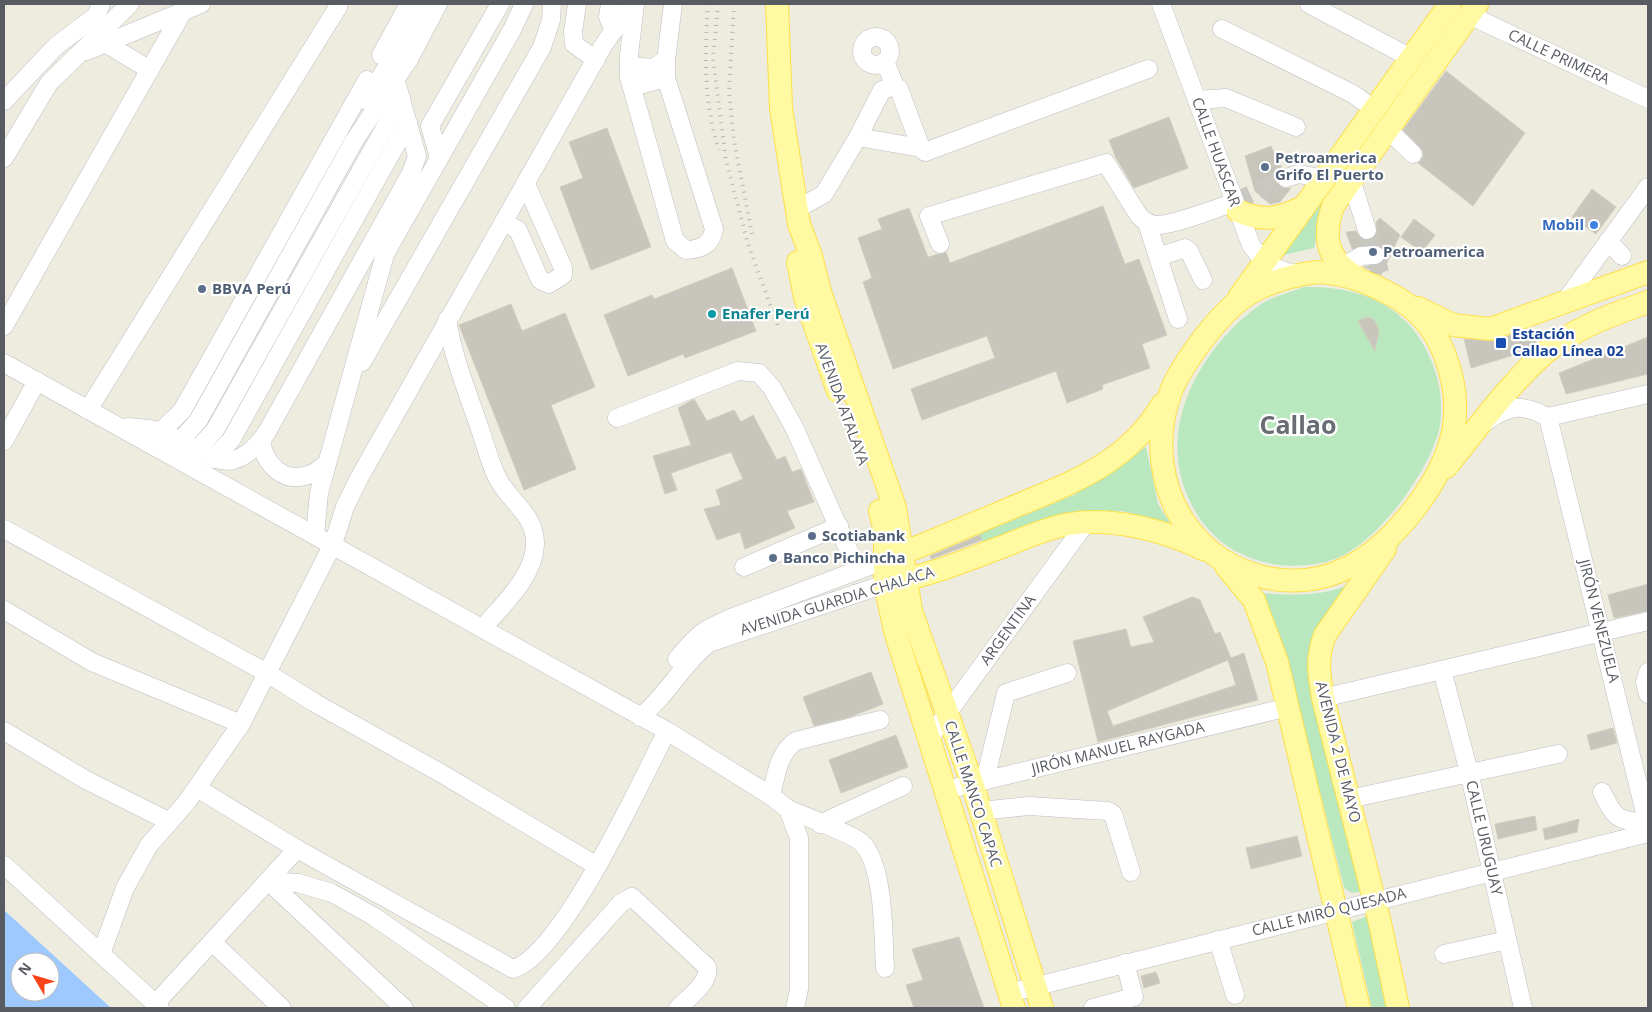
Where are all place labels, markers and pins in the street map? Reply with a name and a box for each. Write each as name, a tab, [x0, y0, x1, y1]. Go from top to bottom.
place label: Petroamerica Grifo El Puerto	[1275, 147, 1384, 184]
marker: Petroamerica Grifo El Puerto	[1259, 161, 1271, 173]
place label: Mobil	[1542, 214, 1584, 234]
marker: Mobil	[1588, 219, 1600, 231]
place label: Petroamerica	[1383, 241, 1485, 261]
marker: Petroamerica	[1367, 246, 1379, 258]
place label: BBVA Perú	[212, 278, 291, 298]
marker: BBVA Perú	[196, 283, 208, 295]
place label: Enafer Perú	[722, 303, 810, 323]
marker: Enafer Perú	[706, 308, 718, 320]
place label: Estación Callao Línea 02	[1512, 323, 1624, 360]
marker: Estación Callao Línea 02	[1494, 336, 1508, 350]
place label: Scotiabank	[822, 525, 906, 545]
marker: Scotiabank	[806, 530, 818, 542]
place label: Banco Pichincha	[783, 547, 906, 567]
marker: Banco Pichincha	[767, 552, 779, 564]

